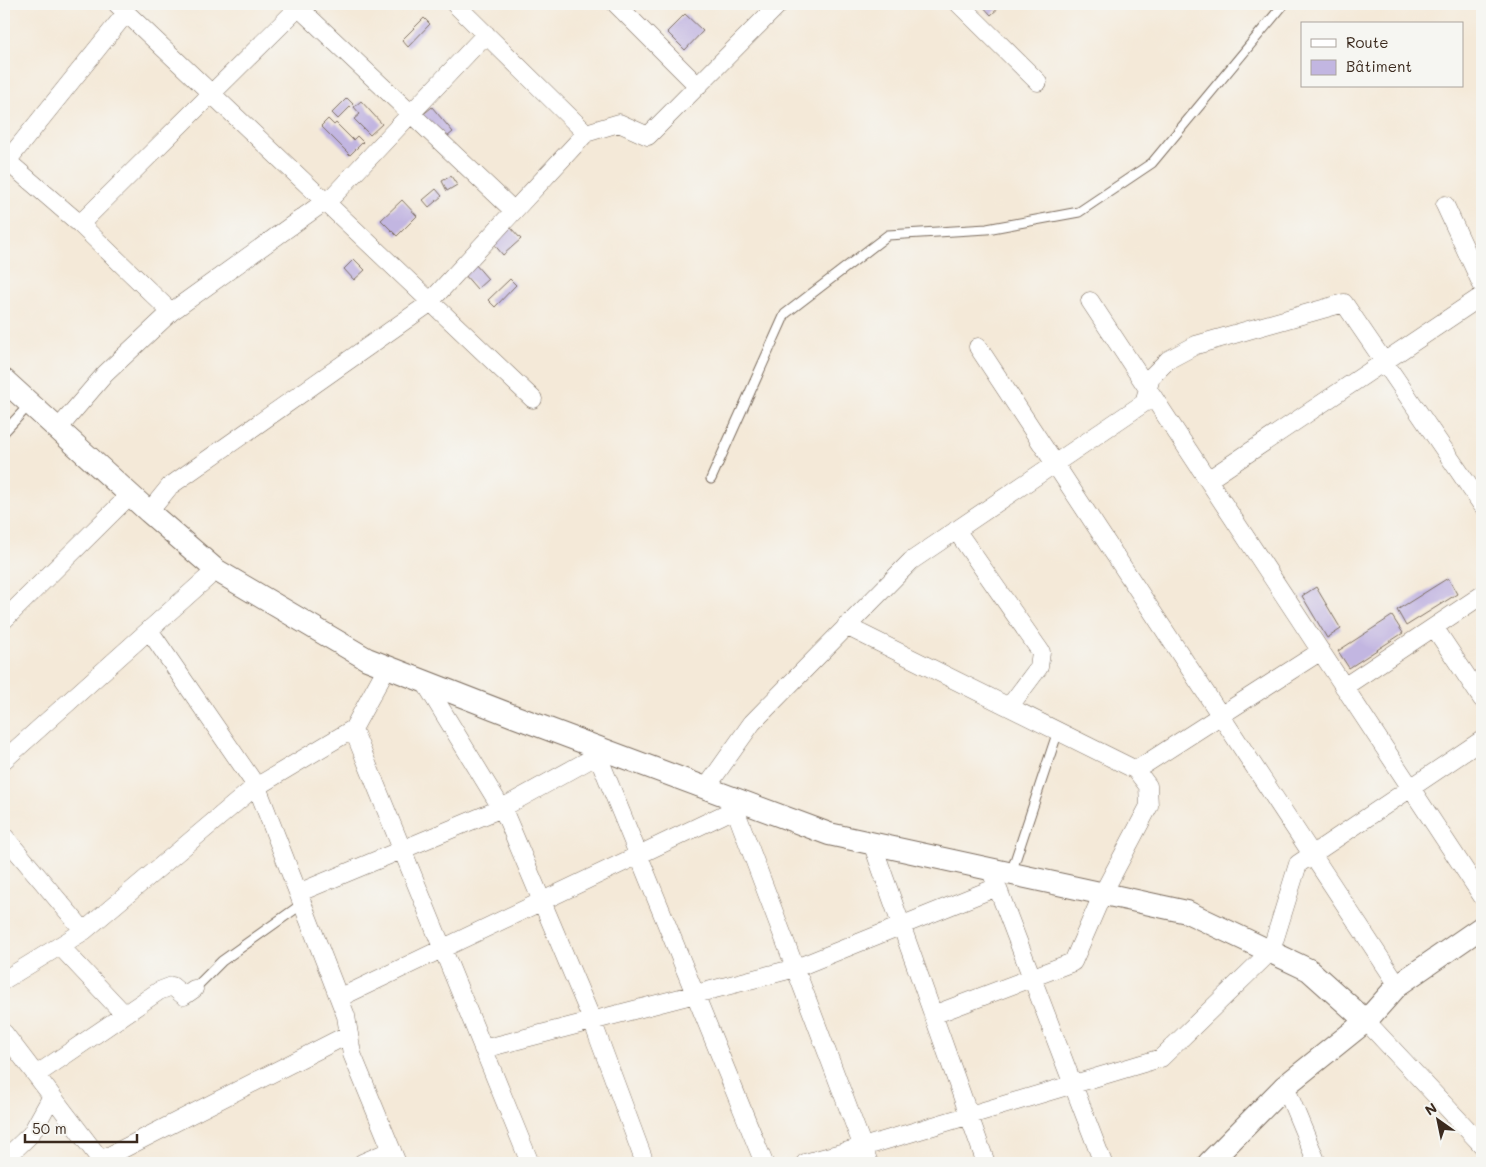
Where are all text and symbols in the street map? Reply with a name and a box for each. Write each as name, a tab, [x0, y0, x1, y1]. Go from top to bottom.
legend	[1301, 22, 1464, 88]
text: Route	[1346, 32, 1389, 52]
text: Bâtiment	[1346, 56, 1412, 76]
north arrow	[1414, 1094, 1464, 1144]
text: N	[1421, 1098, 1440, 1120]
scale bar	[25, 1112, 138, 1144]
text: 50 m	[32, 1118, 67, 1138]

